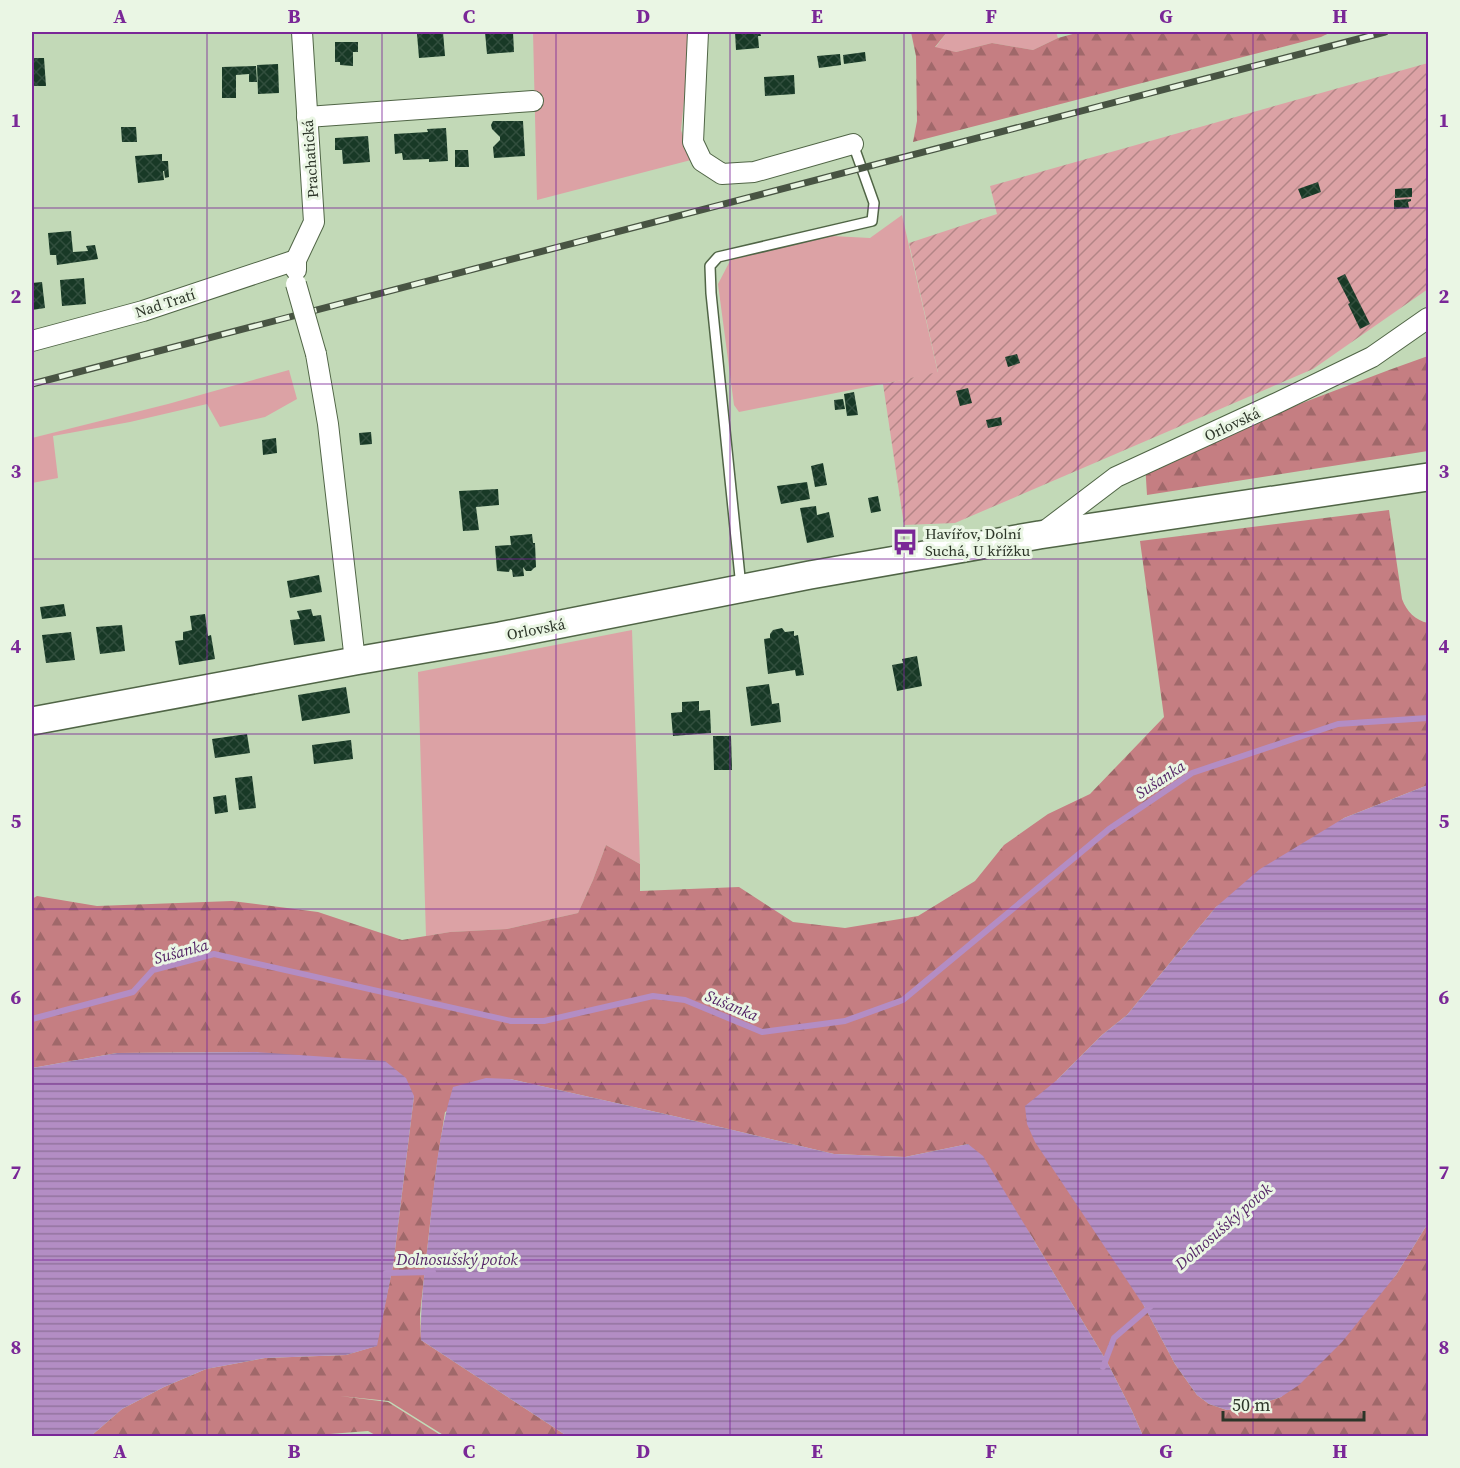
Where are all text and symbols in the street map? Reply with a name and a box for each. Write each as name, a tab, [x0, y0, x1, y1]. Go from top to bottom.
text: A	[113, 2, 127, 30]
text: B	[287, 2, 301, 30]
text: C	[463, 2, 475, 30]
text: D	[636, 2, 650, 30]
text: E	[811, 2, 823, 30]
text: F	[985, 2, 997, 30]
text: G	[1159, 2, 1173, 30]
text: H	[1332, 2, 1348, 30]
text: 1	[11, 106, 21, 134]
text: 1	[1439, 106, 1449, 134]
street label: Prachatická	[297, 119, 323, 199]
text: 2	[11, 282, 22, 310]
text: 2	[1439, 282, 1450, 310]
street label: Nad Tratí	[132, 283, 198, 323]
street label: Orlovská	[1201, 402, 1264, 446]
text: 3	[11, 457, 22, 485]
text: 3	[1439, 457, 1450, 485]
place label: Havířov, Dolní Suchá, U křížku	[925, 523, 1030, 561]
bus stop icon: Havířov, Dolní Suchá, U křížku	[890, 527, 920, 557]
street label: Orlovská	[505, 613, 567, 645]
text: 4	[11, 632, 22, 660]
text: 4	[1439, 632, 1450, 660]
water label: Sušanka	[1131, 754, 1190, 803]
text: 5	[11, 807, 22, 835]
text: 5	[1439, 807, 1450, 835]
water label: Sušanka	[151, 933, 211, 969]
text: 6	[11, 983, 22, 1011]
text: 6	[1439, 983, 1450, 1011]
water label: Sušanka	[702, 984, 762, 1026]
text: 7	[11, 1158, 22, 1186]
text: 7	[1439, 1158, 1450, 1186]
water label: Dolnosušský potok	[1169, 1178, 1276, 1275]
water label: Dolnosušský potok	[395, 1248, 518, 1270]
text: 8	[11, 1333, 21, 1361]
text: 8	[1439, 1333, 1449, 1361]
scale bar	[1223, 1384, 1364, 1422]
text: 50 m	[1232, 1392, 1270, 1417]
text: A	[113, 1437, 127, 1465]
text: B	[287, 1437, 301, 1465]
text: C	[463, 1437, 475, 1465]
text: D	[636, 1437, 650, 1465]
text: E	[811, 1437, 823, 1465]
text: F	[985, 1437, 997, 1465]
text: G	[1159, 1437, 1173, 1465]
text: H	[1332, 1437, 1348, 1465]

